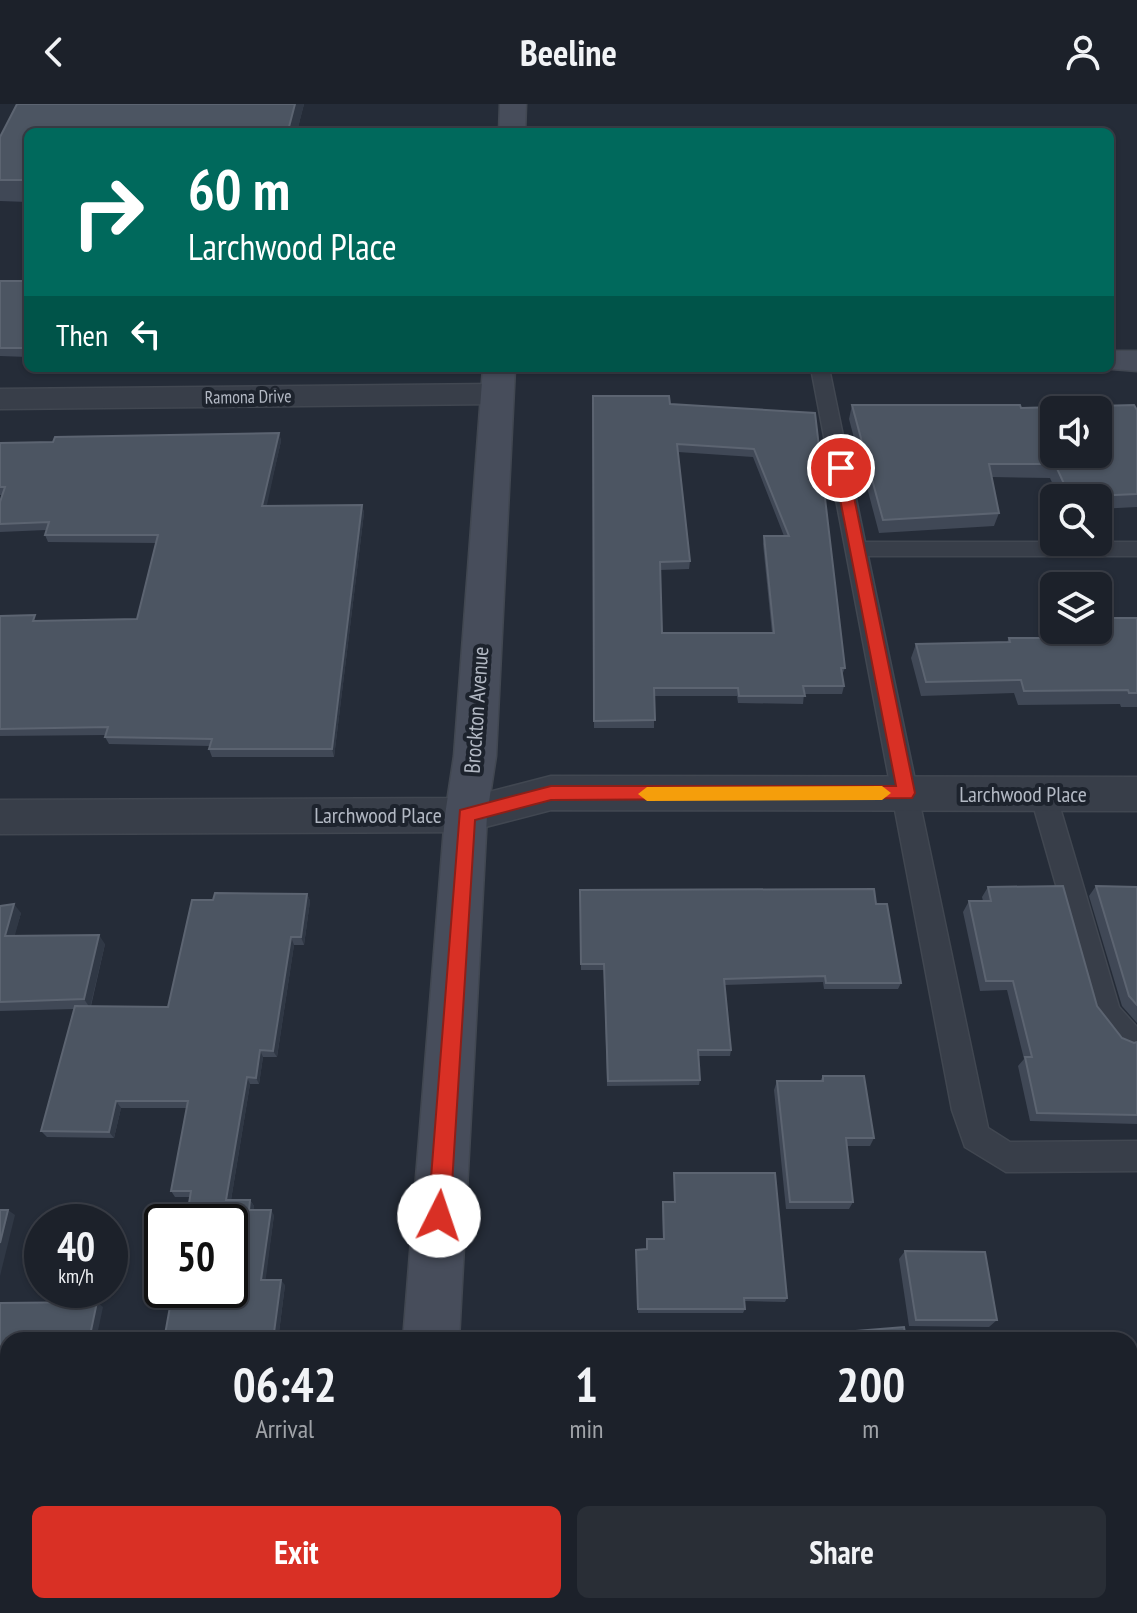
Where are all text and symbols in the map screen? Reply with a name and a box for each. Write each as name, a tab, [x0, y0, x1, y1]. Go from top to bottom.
text: Beeline	[520, 29, 617, 76]
icon: back	[32, 30, 76, 74]
icon: person	[1061, 30, 1105, 74]
text: 60 m	[188, 153, 290, 225]
icon: right	[56, 160, 160, 264]
text: Larchwood Place	[188, 223, 397, 270]
icon: left	[124, 312, 168, 356]
text: Then	[56, 315, 108, 354]
street label: Ramona Drive	[204, 384, 292, 409]
map controls	[1040, 396, 1112, 644]
button: sound	[1040, 396, 1112, 468]
pin	[807, 434, 875, 502]
icon: arrive	[819, 446, 863, 490]
button: search	[1040, 484, 1112, 556]
button: layers	[1040, 572, 1112, 644]
street label: Brockton Avenue	[458, 646, 494, 774]
street label: Larchwood Place	[959, 780, 1087, 808]
street label: Larchwood Place	[314, 801, 442, 829]
position arrow	[397, 1174, 481, 1258]
speed limit sign: 50	[144, 1204, 248, 1308]
text: 40	[57, 1220, 95, 1272]
text: km/h	[58, 1263, 94, 1289]
text: 06:42	[233, 1353, 337, 1415]
text: 1	[575, 1353, 598, 1415]
text: 200	[836, 1353, 905, 1415]
text: Arrival	[255, 1412, 314, 1445]
text: min	[569, 1412, 603, 1445]
text: m	[862, 1412, 879, 1445]
button: Exit	[32, 1506, 561, 1598]
button: Share	[577, 1506, 1106, 1598]

